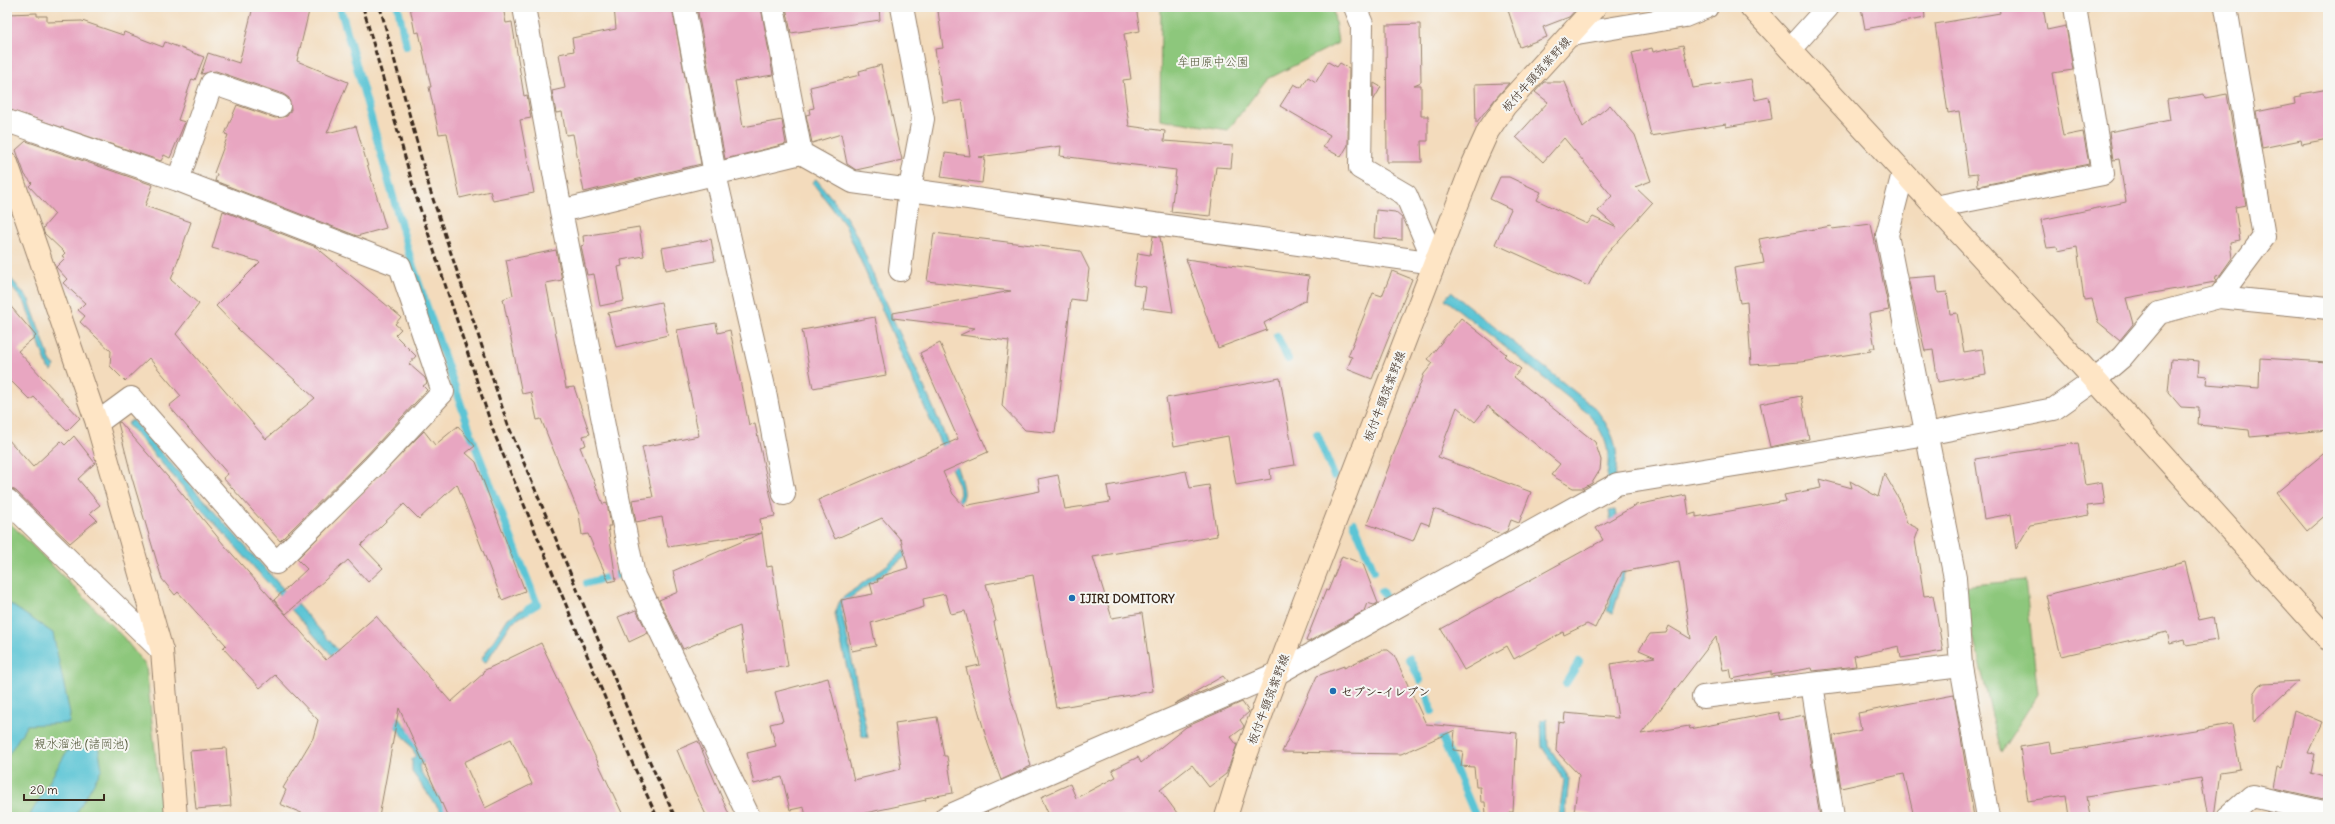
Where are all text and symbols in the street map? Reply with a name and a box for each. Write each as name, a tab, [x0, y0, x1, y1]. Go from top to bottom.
street label: 板付牛頸筑紫野線	[1498, 33, 1574, 115]
park label: 牟田原中公園	[1177, 54, 1249, 69]
street label: 板付牛頸筑紫野線	[1360, 348, 1408, 444]
place label: IJIRI DOMITORY	[1080, 591, 1175, 606]
marker: IJIRI DOMITORY	[1067, 593, 1077, 603]
street label: 板付牛頸筑紫野線	[1244, 651, 1292, 747]
place label: セブン-イレブン	[1341, 684, 1430, 699]
marker: セブン-イレブン	[1328, 686, 1338, 696]
park label: 親水溜池 (諸岡池)	[34, 736, 128, 751]
scale bar	[24, 776, 104, 802]
text: 20 m	[30, 782, 58, 797]

